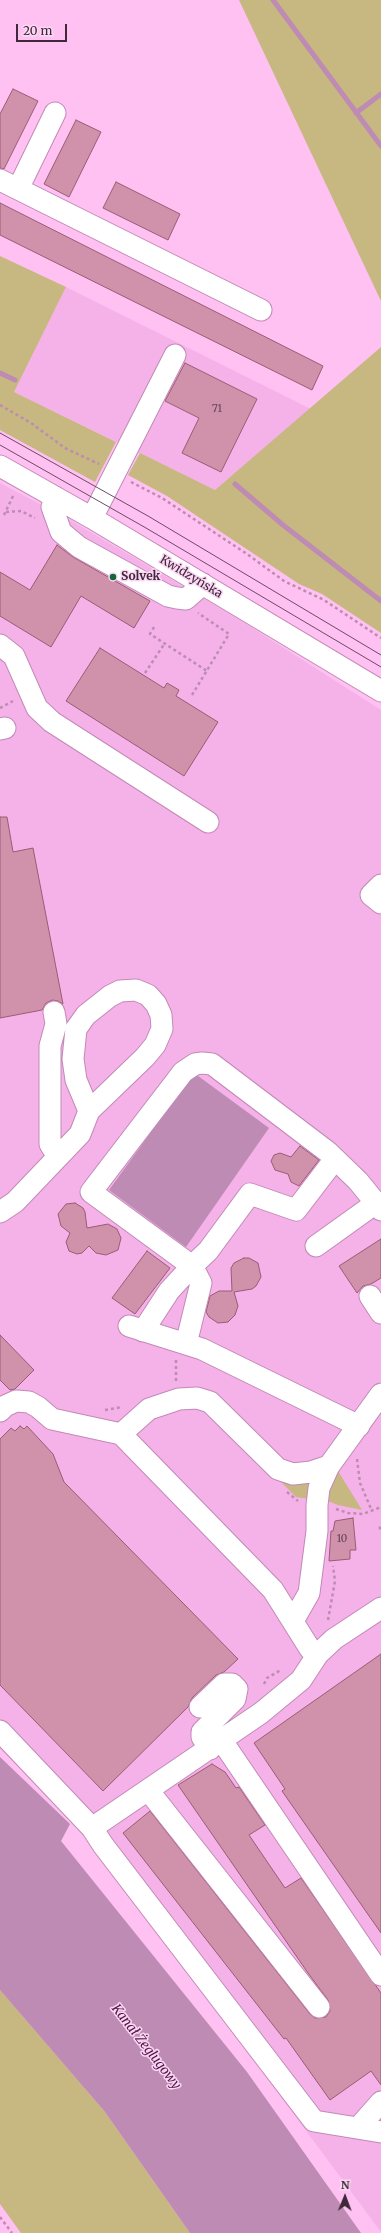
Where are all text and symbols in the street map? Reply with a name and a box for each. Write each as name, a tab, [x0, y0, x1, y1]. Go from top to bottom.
scale bar	[18, 16, 69, 42]
text: 20 m	[23, 23, 52, 38]
house number: 71	[212, 403, 222, 415]
street label: Kwidzyńska	[157, 553, 225, 601]
place label: Solvek	[121, 570, 160, 584]
marker: Solvek	[108, 572, 118, 582]
house number: 10	[337, 1533, 347, 1545]
water label: Kanał Żeglugowy	[108, 2001, 184, 2093]
north arrow	[325, 2177, 365, 2217]
text: N	[341, 2178, 350, 2192]

